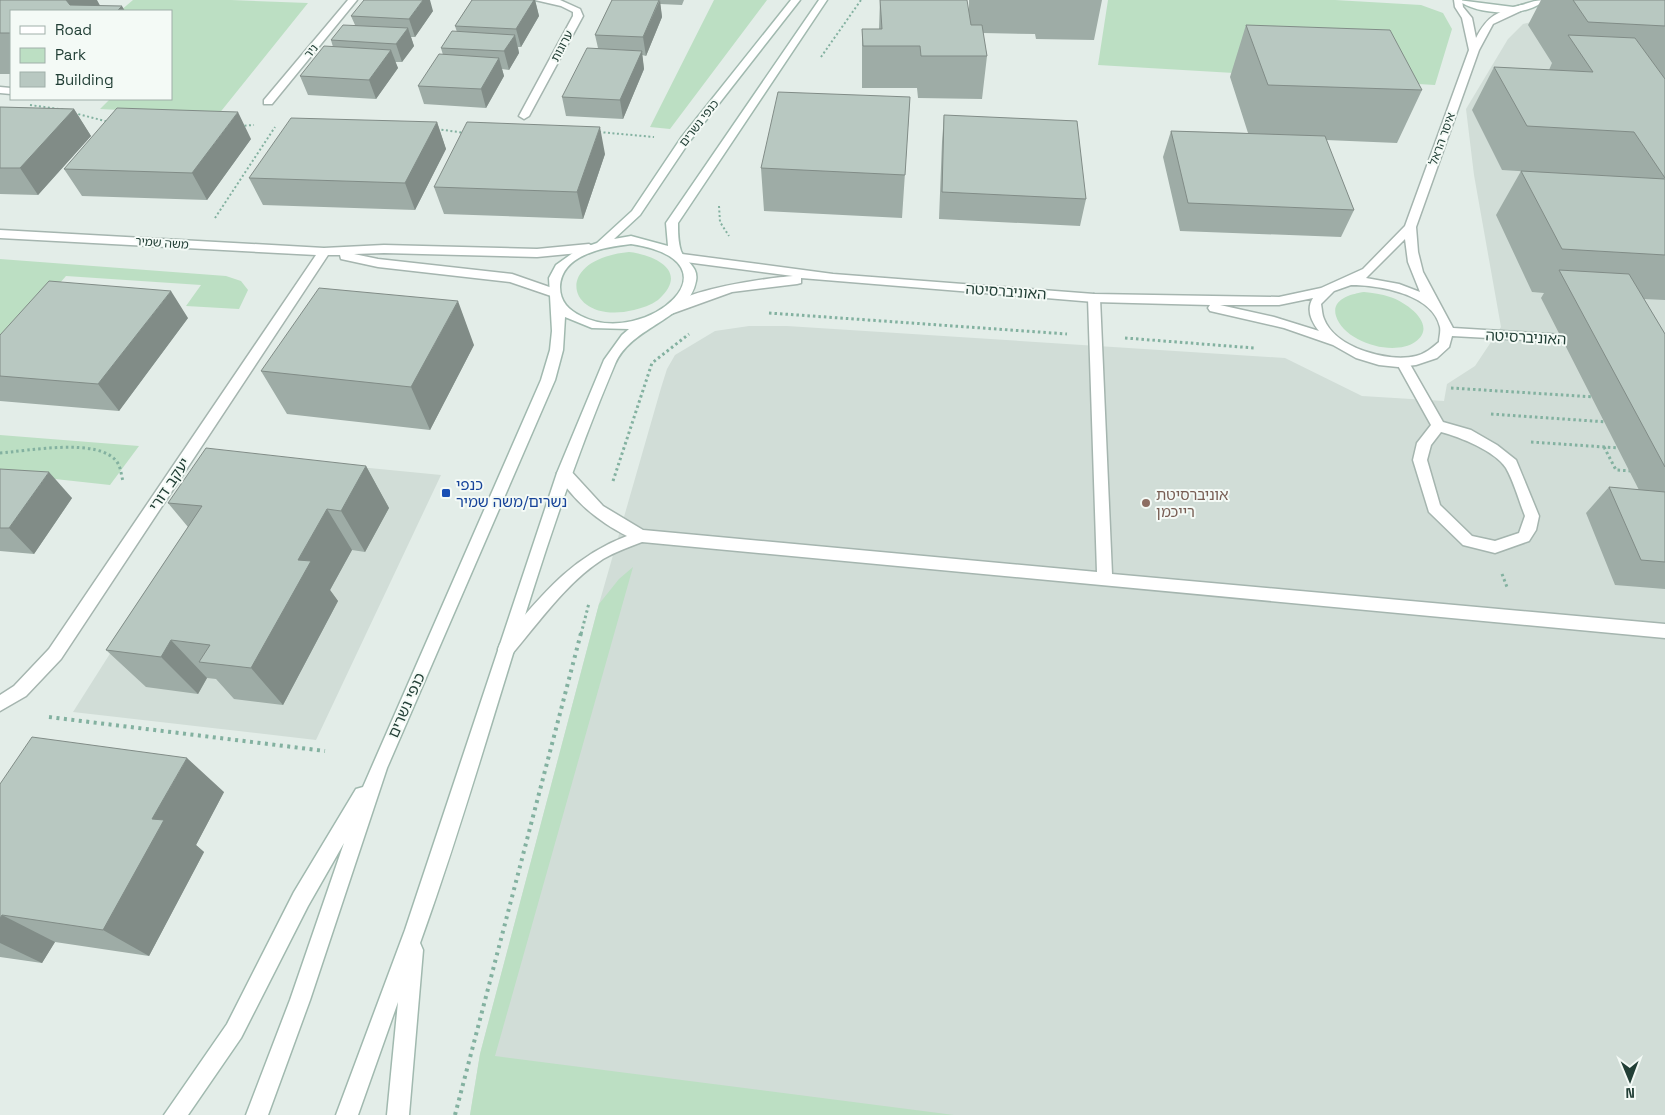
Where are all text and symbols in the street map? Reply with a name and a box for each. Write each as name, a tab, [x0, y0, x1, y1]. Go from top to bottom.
legend	[10, 10, 172, 100]
text: Road	[55, 20, 92, 39]
street label: ערוגות	[547, 28, 577, 64]
street label: ניר	[300, 41, 322, 61]
text: Park	[55, 45, 86, 64]
text: Building	[55, 70, 114, 89]
street label: כנפי נשרים	[676, 96, 722, 150]
street label: איסר הראל	[1425, 110, 1459, 168]
street label: משה שמיר	[135, 233, 189, 253]
street label: האוניברסיטה	[965, 279, 1047, 303]
street label: האוניברסיטה	[1485, 325, 1567, 349]
street label: יעקב דורי	[144, 454, 194, 514]
place label: כנפי נשרים/משה שמיר	[456, 475, 567, 511]
place label: אוניברסיטת רייכמן	[1156, 485, 1229, 521]
marker: כנפי נשרים/משה שמיר	[440, 487, 452, 499]
marker: אוניברסיטת רייכמן	[1140, 497, 1152, 509]
street label: כנפי נשרים	[383, 669, 429, 741]
north arrow	[1605, 1055, 1655, 1105]
text: N	[1625, 1084, 1635, 1102]

